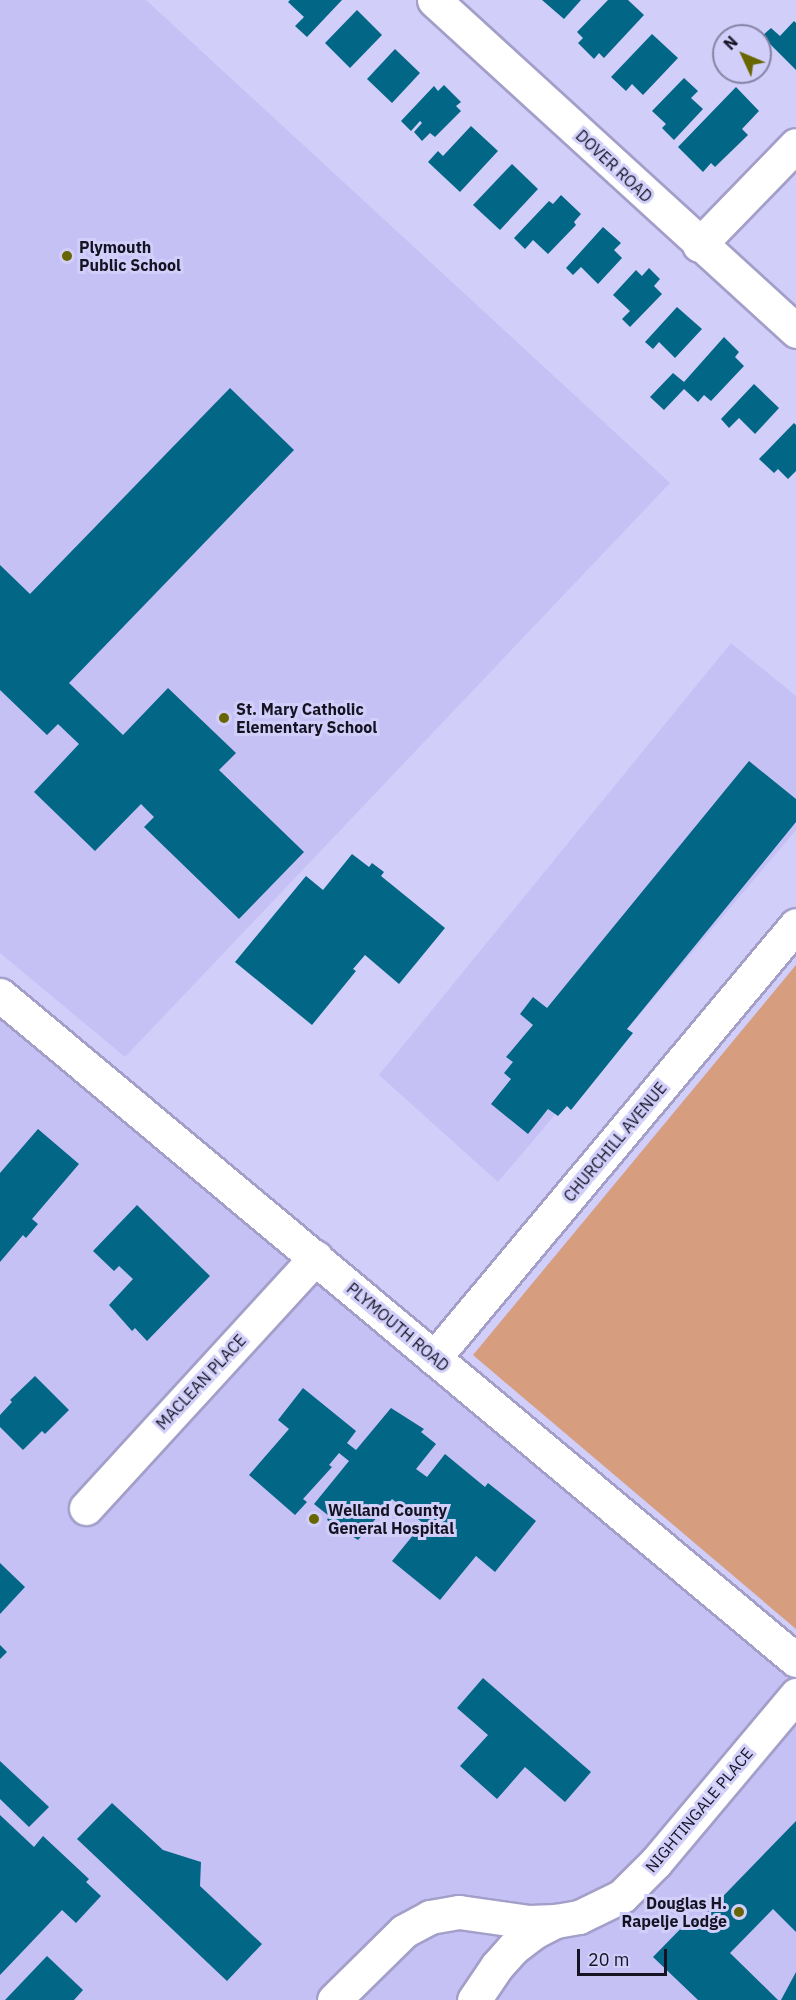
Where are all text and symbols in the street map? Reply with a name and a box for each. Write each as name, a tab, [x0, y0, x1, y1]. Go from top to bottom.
north arrow	[712, 24, 772, 84]
text: N	[719, 32, 742, 54]
street label: DOVER ROAD	[572, 126, 656, 206]
place label: Plymouth Public School	[79, 237, 181, 275]
marker: Plymouth Public School	[60, 249, 74, 263]
place label: St. Mary Catholic Elementary School	[236, 699, 377, 737]
marker: St. Mary Catholic Elementary School	[217, 711, 231, 725]
street label: CHURCHILL AVENUE	[560, 1078, 670, 1206]
street label: PLYMOUTH ROAD	[343, 1279, 453, 1375]
street label: MACLEAN PLACE	[152, 1331, 250, 1433]
place label: Welland County General Hospital	[328, 1500, 454, 1538]
marker: Welland County General Hospital	[305, 1510, 323, 1528]
street label: NIGHTINGALE PLACE	[641, 1744, 757, 1876]
place label: Douglas H. Rapelje Lodge	[622, 1893, 727, 1931]
marker: Douglas H. Rapelje Lodge	[732, 1905, 746, 1919]
scale bar	[580, 1937, 670, 1975]
text: 20 m	[588, 1948, 630, 1971]

